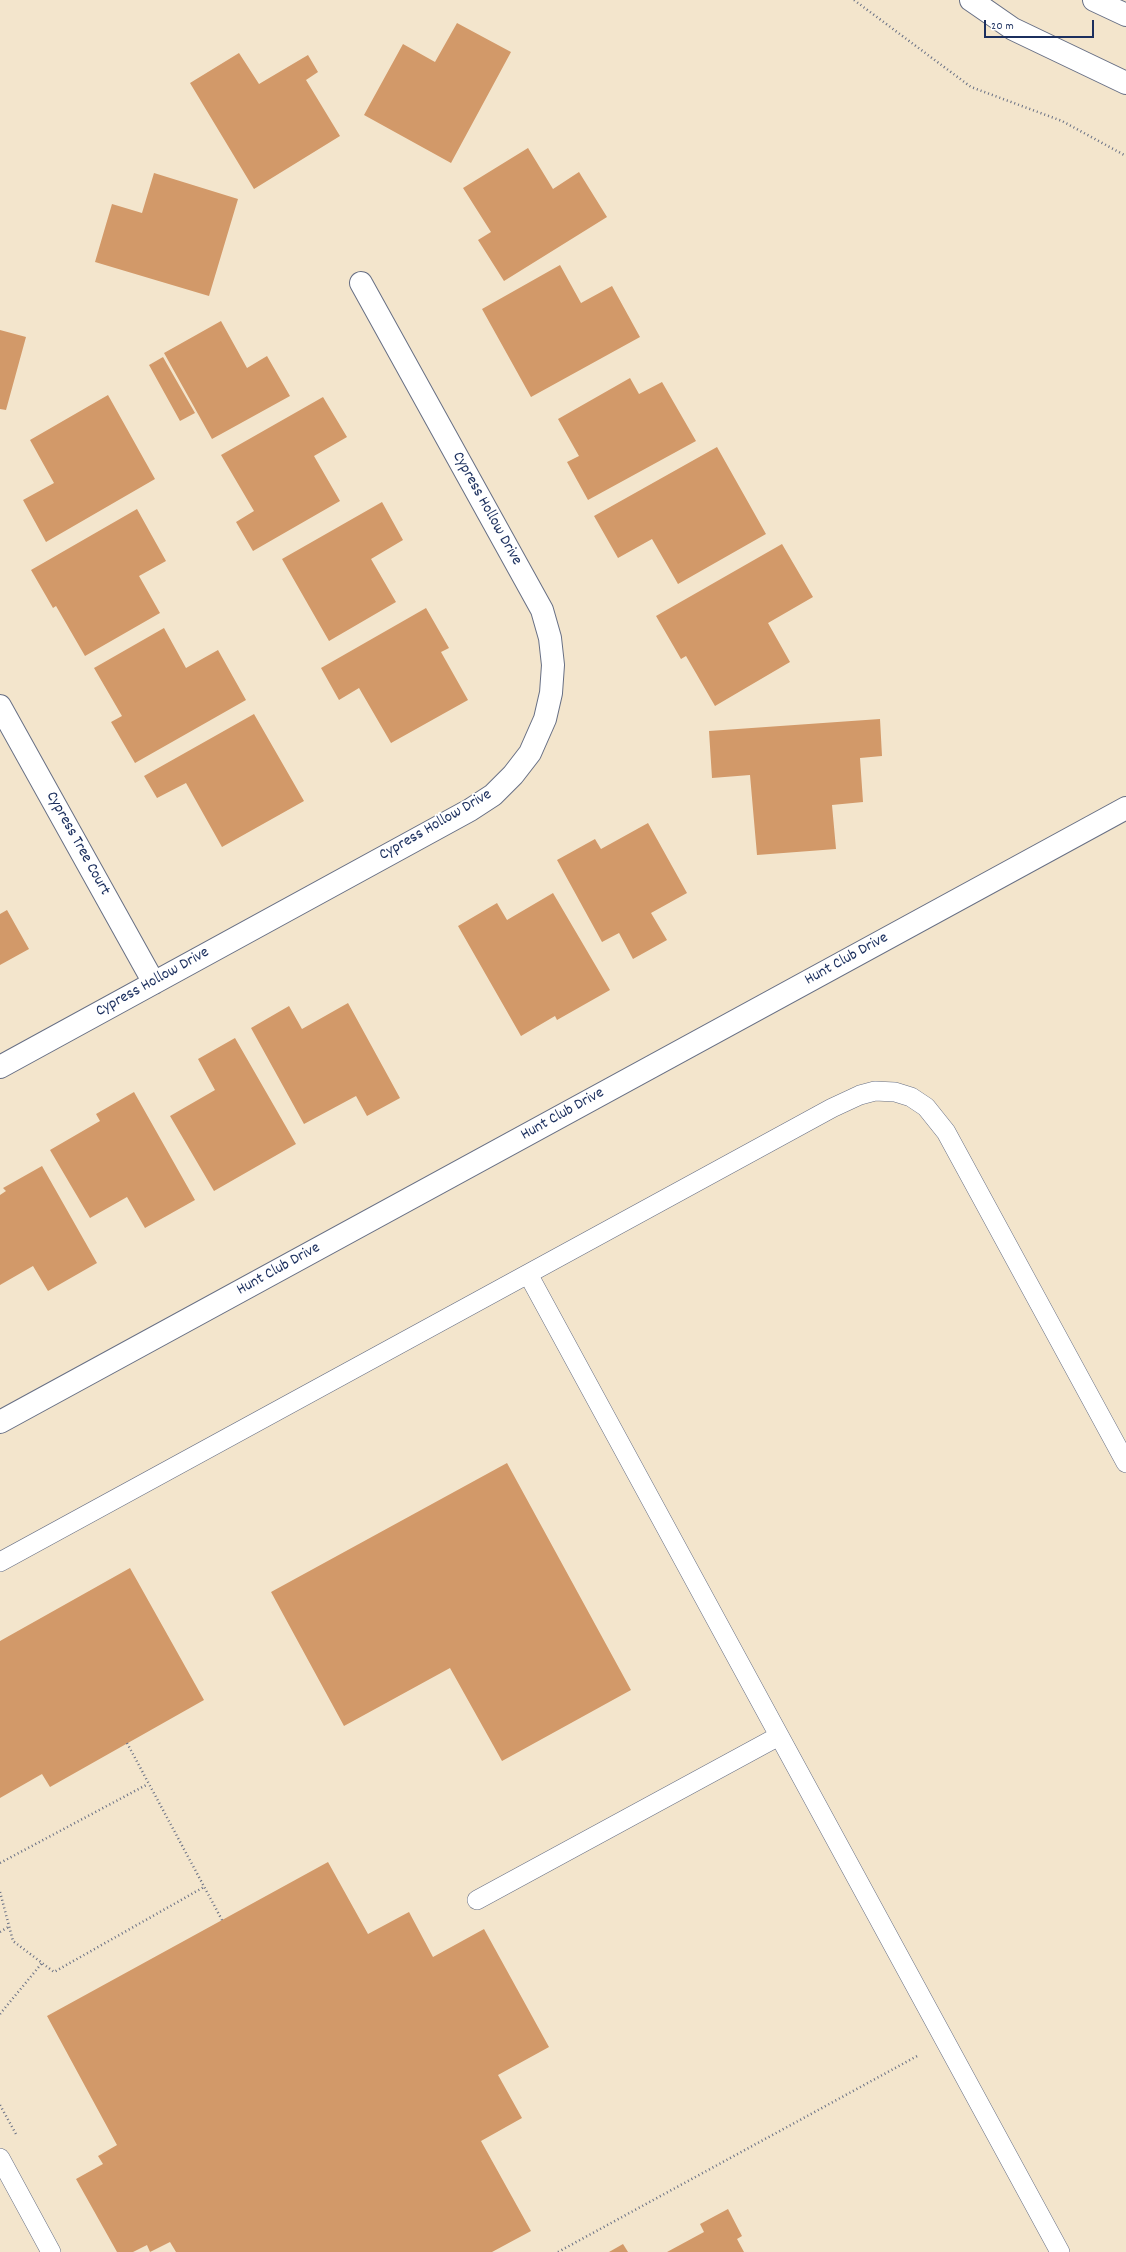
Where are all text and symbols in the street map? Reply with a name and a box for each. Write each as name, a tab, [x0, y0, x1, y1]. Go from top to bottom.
scale bar	[986, 12, 1096, 38]
text: 20 m	[991, 18, 1014, 35]
street label: Cypress Hollow Drive	[447, 449, 525, 569]
street label: Cypress Hollow Drive	[376, 786, 496, 866]
street label: Cypress Tree Court	[41, 789, 113, 899]
street label: Hunt Club Drive	[802, 929, 892, 991]
street label: Cypress Hollow Drive	[93, 944, 213, 1022]
street label: Hunt Club Drive	[518, 1084, 608, 1146]
street label: Hunt Club Drive	[234, 1239, 324, 1301]

